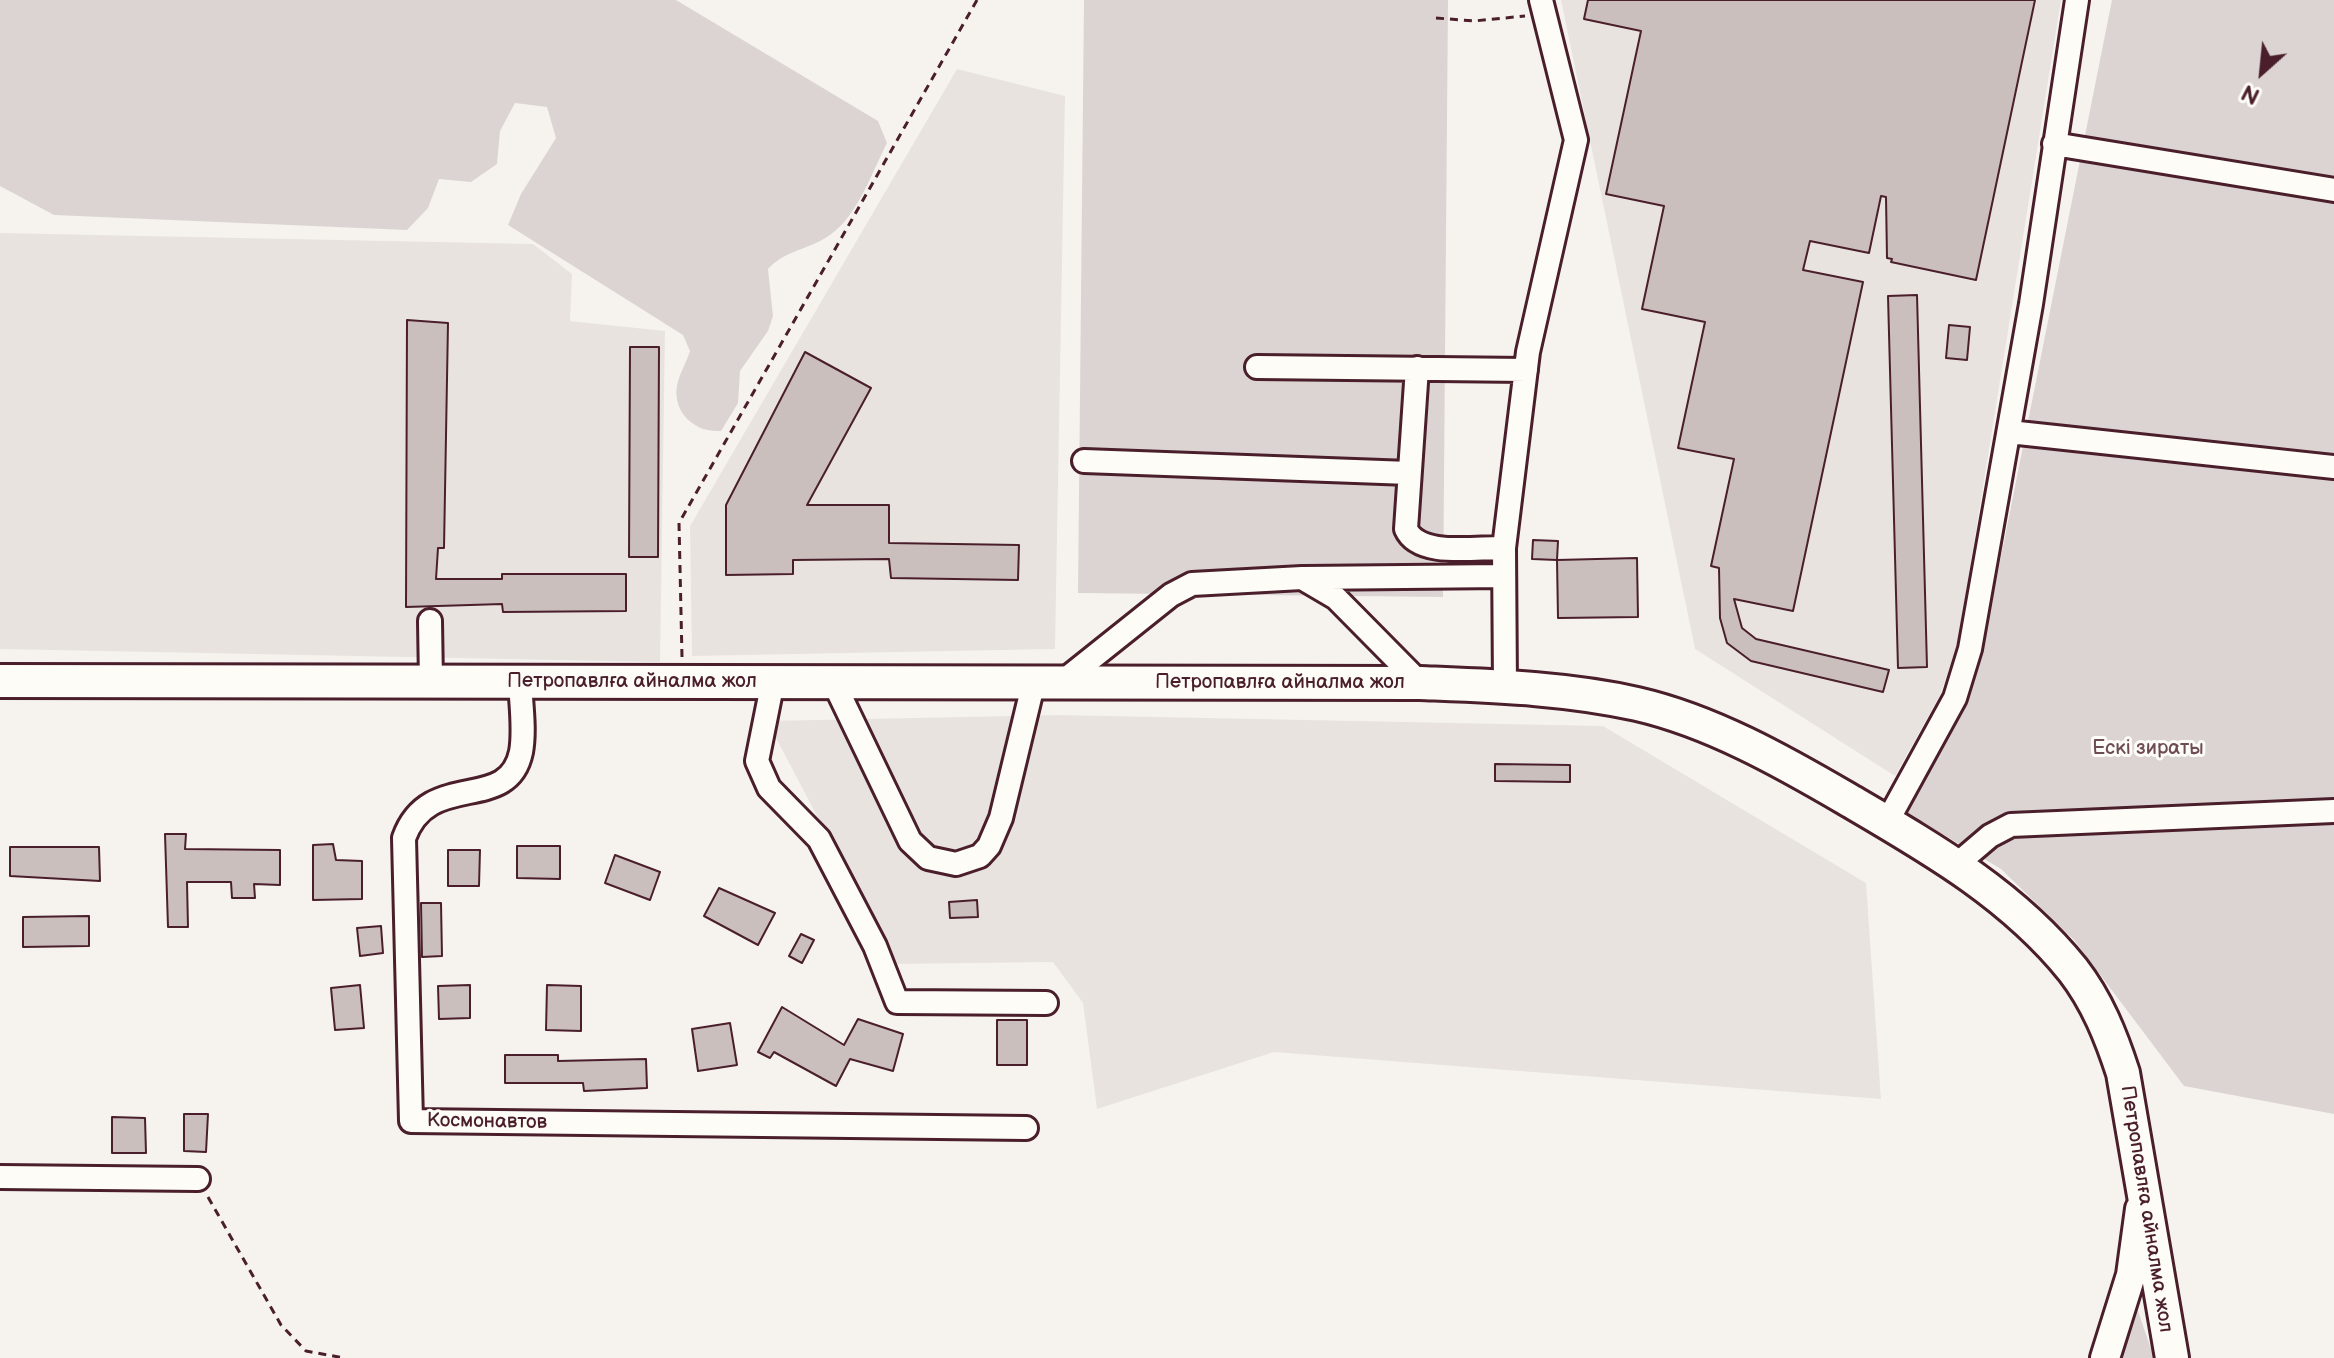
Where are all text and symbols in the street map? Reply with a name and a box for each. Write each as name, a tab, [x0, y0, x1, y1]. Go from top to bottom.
north arrow	[2222, 32, 2302, 112]
text: N	[2237, 78, 2264, 110]
street label: Петропавлға айналма жол	[507, 670, 757, 694]
street label: Петропавлға айналма жол	[1155, 671, 1405, 695]
park label: Ескі зираты	[2092, 737, 2204, 761]
street label: Петропавлға айналма жол	[2115, 1084, 2177, 1334]
street label: Космонавтов	[427, 1109, 547, 1135]

